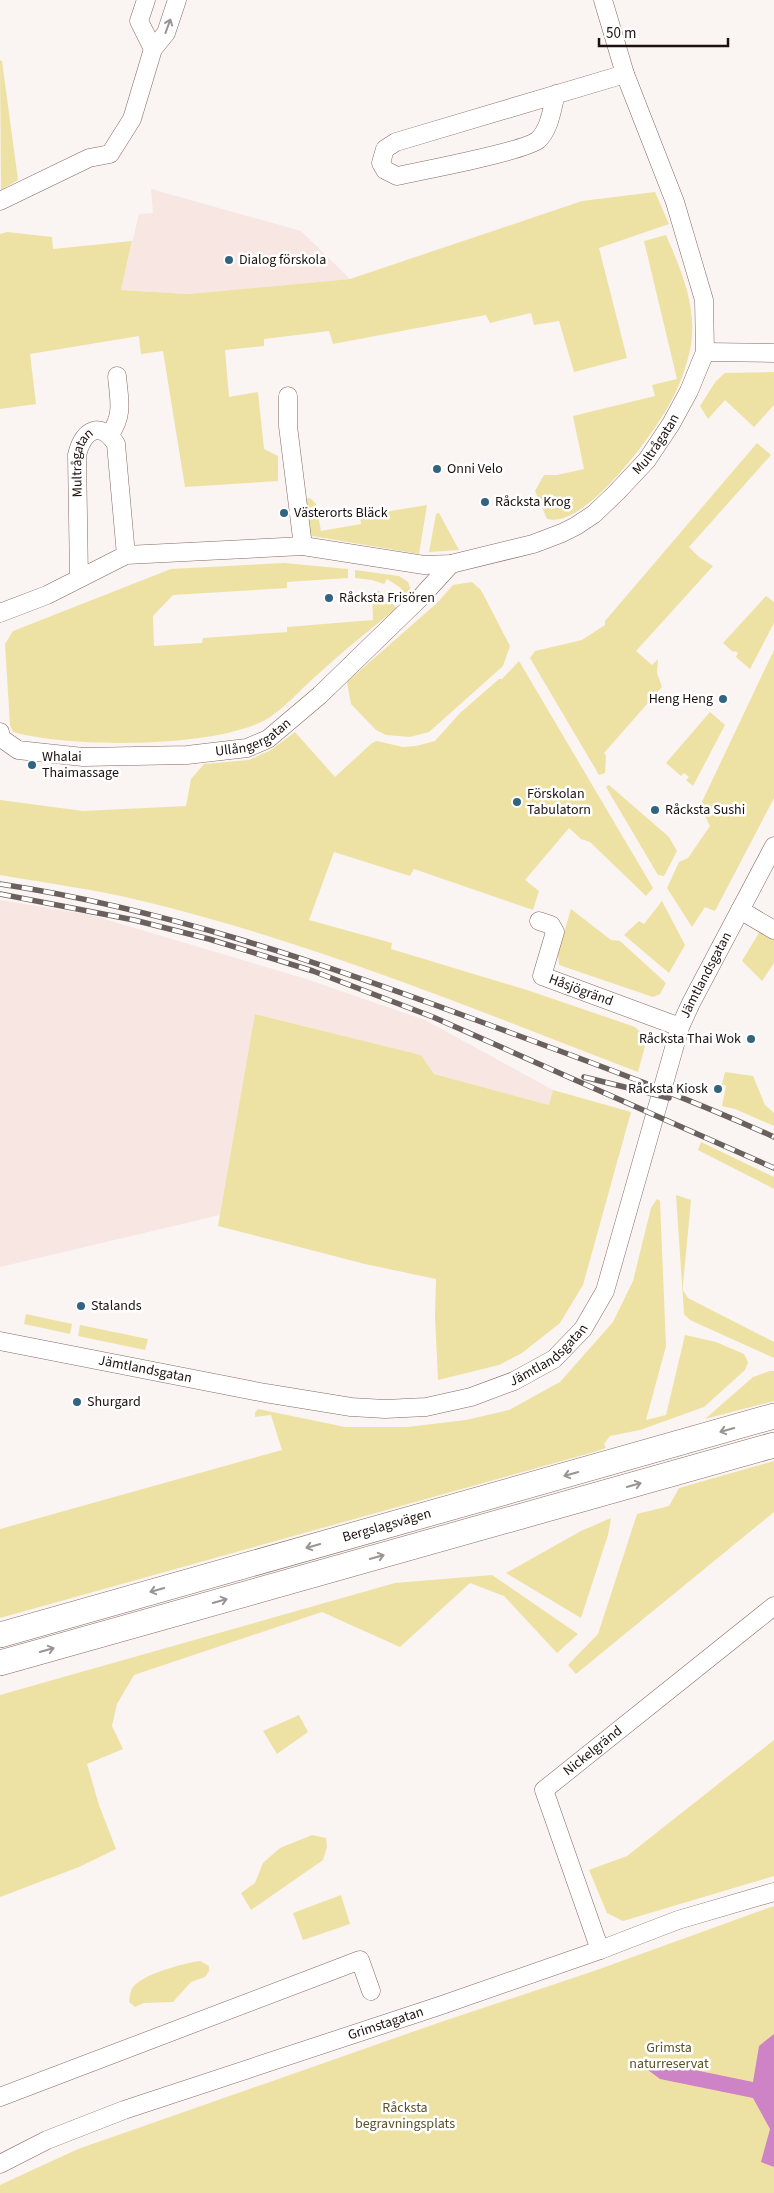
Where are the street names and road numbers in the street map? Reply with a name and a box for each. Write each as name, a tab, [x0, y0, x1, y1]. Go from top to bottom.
street label: Multrågatan	[628, 410, 685, 479]
street label: Multrågatan	[67, 424, 98, 497]
street label: Ullångergatan	[214, 714, 296, 762]
street label: Jämtlandsgatan	[675, 928, 737, 1022]
street label: Håsjögränd	[546, 969, 616, 1011]
street label: Jämtlandsgatan	[507, 1321, 594, 1392]
street label: Jämtlandsgatan	[97, 1351, 194, 1388]
street label: Bergslagsvägen	[340, 1504, 433, 1548]
street label: Nickelgränd	[559, 1721, 626, 1781]
street label: Grimstagatan	[345, 2002, 426, 2045]

